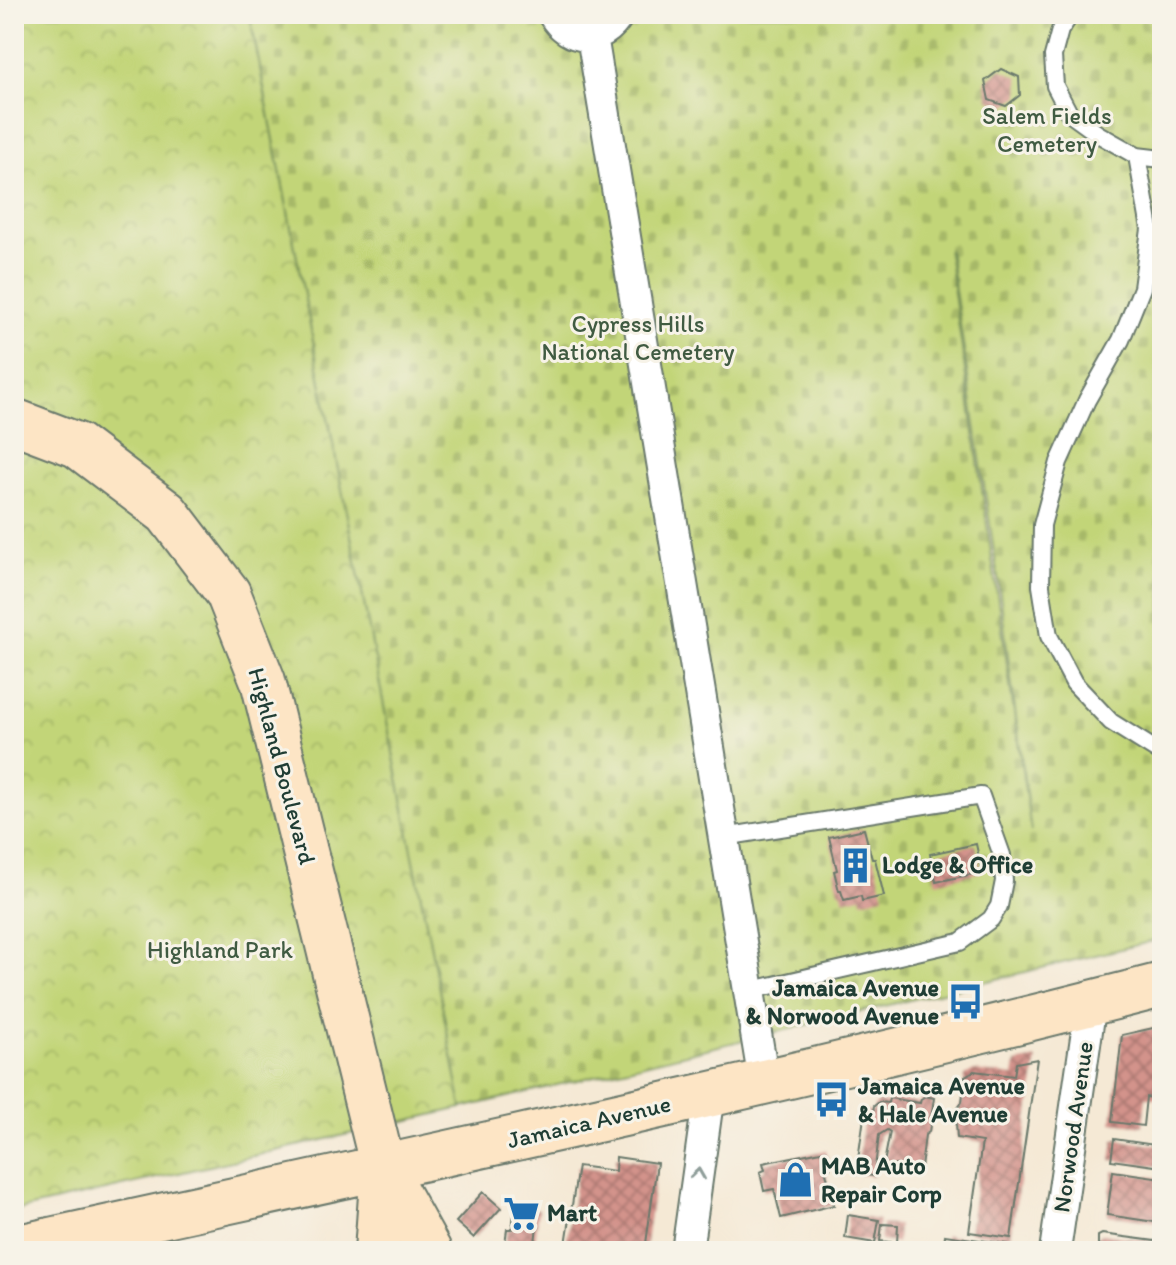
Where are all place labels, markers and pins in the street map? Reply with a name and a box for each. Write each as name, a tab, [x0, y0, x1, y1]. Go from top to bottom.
building icon: Lodge & Office	[837, 846, 875, 884]
place label: Lodge & Office	[882, 850, 1033, 880]
place label: Jamaica Avenue & Norwood Avenue	[746, 973, 939, 1030]
bus stop icon: Jamaica Avenue & Norwood Avenue	[946, 983, 984, 1021]
place label: Jamaica Avenue & Hale Avenue	[857, 1071, 1025, 1128]
bus stop icon: Jamaica Avenue & Hale Avenue	[813, 1081, 851, 1119]
place label: MAB Auto Repair Corp	[821, 1151, 942, 1209]
shop icon: MAB Auto Repair Corp	[776, 1161, 814, 1199]
supermarket icon: Mart	[502, 1194, 540, 1232]
place label: Mart	[547, 1198, 597, 1227]

